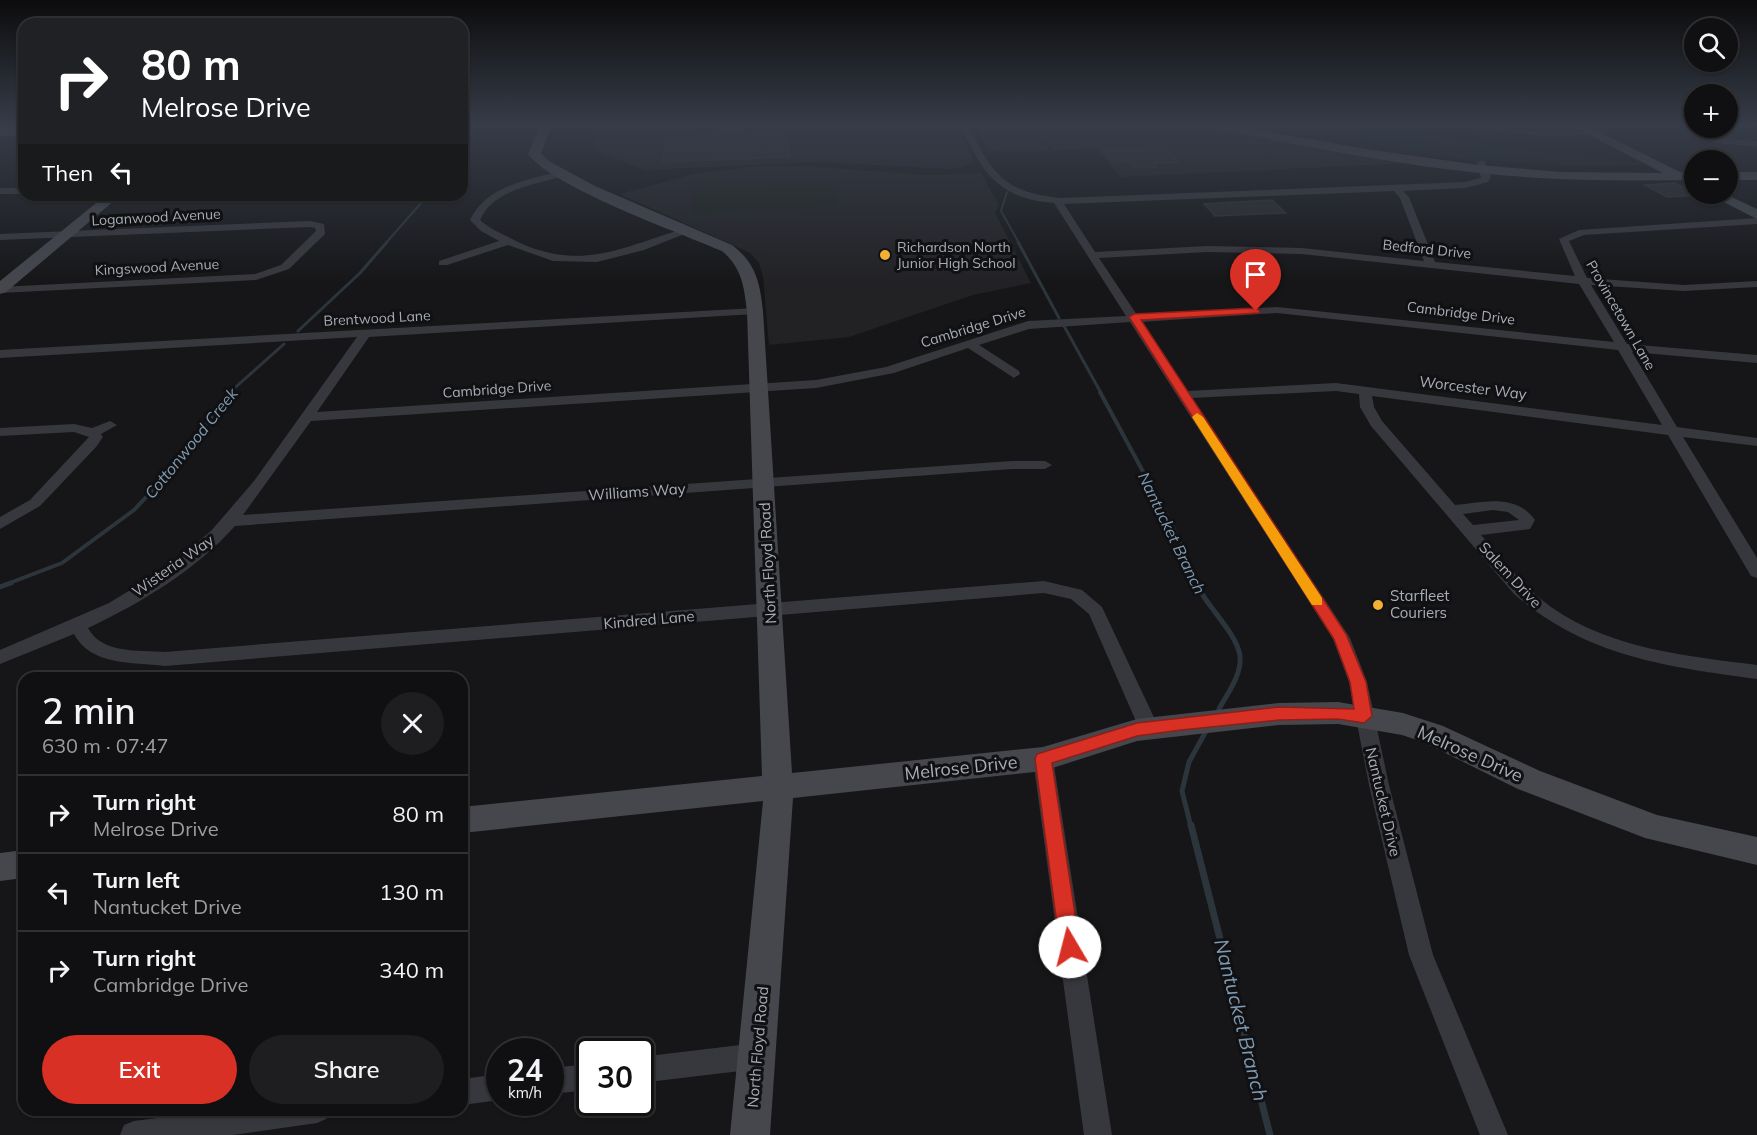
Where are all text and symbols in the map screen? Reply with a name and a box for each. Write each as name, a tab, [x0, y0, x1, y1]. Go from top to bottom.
map controls	[1684, 18, 1738, 204]
button: search	[1684, 18, 1738, 72]
text: 80 m	[141, 38, 241, 91]
icon: right	[42, 42, 120, 120]
button: +	[1684, 84, 1738, 138]
text: Melrose Drive	[141, 90, 311, 124]
button: −	[1684, 150, 1738, 204]
icon: left	[105, 156, 138, 189]
text: Then	[42, 159, 93, 187]
street label: Loganwood Avenue	[91, 205, 221, 229]
street label: Bedford Drive	[1382, 235, 1472, 263]
place label: Richardson North Junior High School	[897, 238, 1015, 272]
marker: Richardson North Junior High School	[878, 248, 892, 262]
pin	[1230, 249, 1281, 311]
street label: Kingswood Avenue	[94, 255, 220, 279]
street label: Provincetown Lane	[1582, 257, 1660, 373]
icon: arrive	[1239, 258, 1272, 291]
street label: Cambridge Drive	[1406, 297, 1516, 329]
street label: Cambridge Drive	[918, 302, 1028, 352]
street label: Brentwood Lane	[323, 306, 431, 330]
street label: Worcester Way	[1418, 371, 1528, 404]
street label: Cambridge Drive	[442, 376, 552, 402]
water label: Cottonwood Creek	[140, 383, 242, 502]
water label: Nantucket Branch	[1134, 469, 1210, 597]
street label: Williams Way	[588, 479, 686, 504]
street label: North Floyd Road	[755, 502, 780, 624]
street label: Wisteria Way	[128, 530, 217, 601]
street label: Salem Drive	[1475, 538, 1546, 612]
place label: Starfleet Couriers	[1390, 586, 1450, 622]
marker: Starfleet Couriers	[1371, 598, 1385, 612]
street label: Kindred Lane	[603, 606, 695, 633]
text: 2 min	[42, 688, 136, 733]
button: close	[381, 692, 444, 755]
street label: Melrose Drive	[1414, 720, 1527, 787]
text: 630 m · 07:47	[42, 733, 168, 758]
street label: Nantucket Drive	[1362, 745, 1405, 858]
street label: Melrose Drive	[903, 750, 1018, 785]
text: Turn right	[93, 788, 196, 816]
icon: right	[42, 798, 75, 831]
text: 80 m	[393, 800, 444, 828]
text: Melrose Drive	[93, 816, 219, 841]
text: Turn left	[93, 866, 180, 894]
icon: left	[42, 876, 75, 909]
text: 130 m	[379, 878, 444, 906]
text: Nantucket Drive	[93, 894, 242, 919]
position arrow	[1038, 915, 1102, 979]
water label: Nantucket Branch	[1209, 936, 1274, 1104]
text: Turn right	[93, 944, 196, 972]
icon: right	[42, 954, 75, 987]
text: 340 m	[379, 956, 444, 984]
text: Cambridge Drive	[93, 972, 248, 997]
street label: North Floyd Road	[743, 986, 772, 1108]
button: Exit	[42, 1035, 237, 1104]
button: Share	[249, 1035, 444, 1104]
speed limit sign: 30	[576, 1038, 654, 1116]
text: 24	[507, 1051, 543, 1089]
text: km/h	[508, 1083, 542, 1102]

